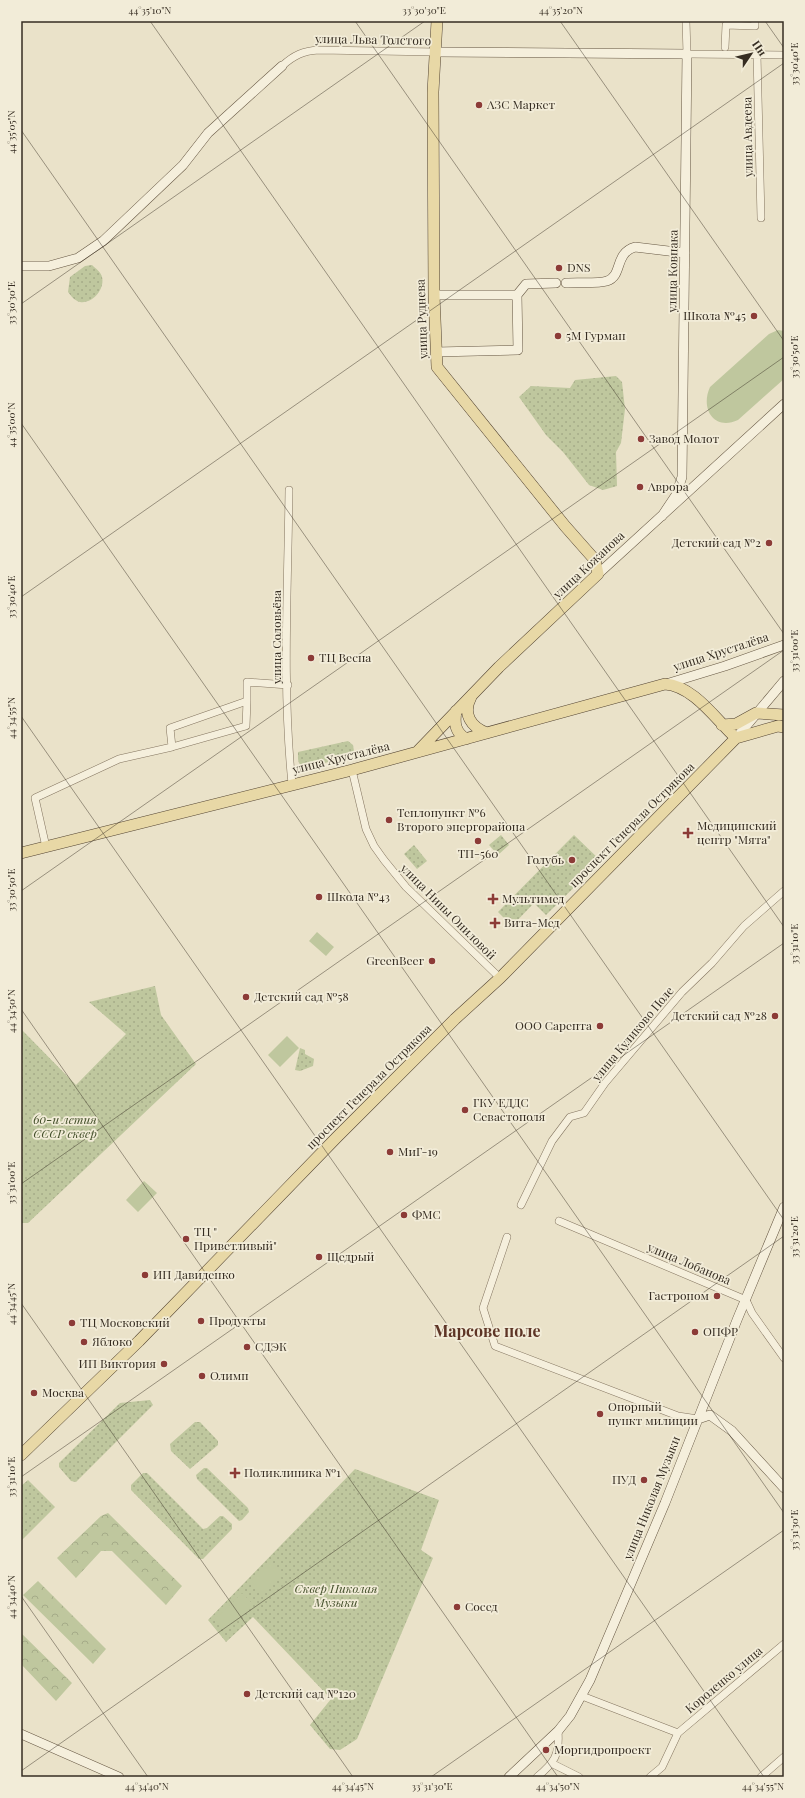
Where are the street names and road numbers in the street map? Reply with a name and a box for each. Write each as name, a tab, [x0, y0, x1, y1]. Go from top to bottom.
street label: улица Льва Толстого	[314, 30, 432, 48]
street label: улица Авдеева	[738, 97, 756, 178]
street label: улица Ковпака	[663, 230, 681, 313]
street label: улица Руднева	[412, 279, 430, 360]
street label: улица Кожанова	[548, 527, 627, 602]
street label: улица Соловьёва	[268, 590, 284, 685]
street label: улица Хрусталёва	[670, 628, 770, 674]
street label: улица Хрусталёва	[290, 737, 391, 777]
street label: проспект Генерала Острякова	[565, 758, 697, 890]
street label: улица Нины Ониловой	[397, 859, 500, 963]
street label: улица Куликово Поле	[587, 983, 677, 1085]
street label: проспект Генерала Острякова	[302, 1020, 434, 1152]
street label: улица Лобанова	[644, 1238, 734, 1288]
street label: улица Николая Музыки	[619, 1433, 683, 1563]
street label: Короленко улица	[681, 1642, 765, 1716]

